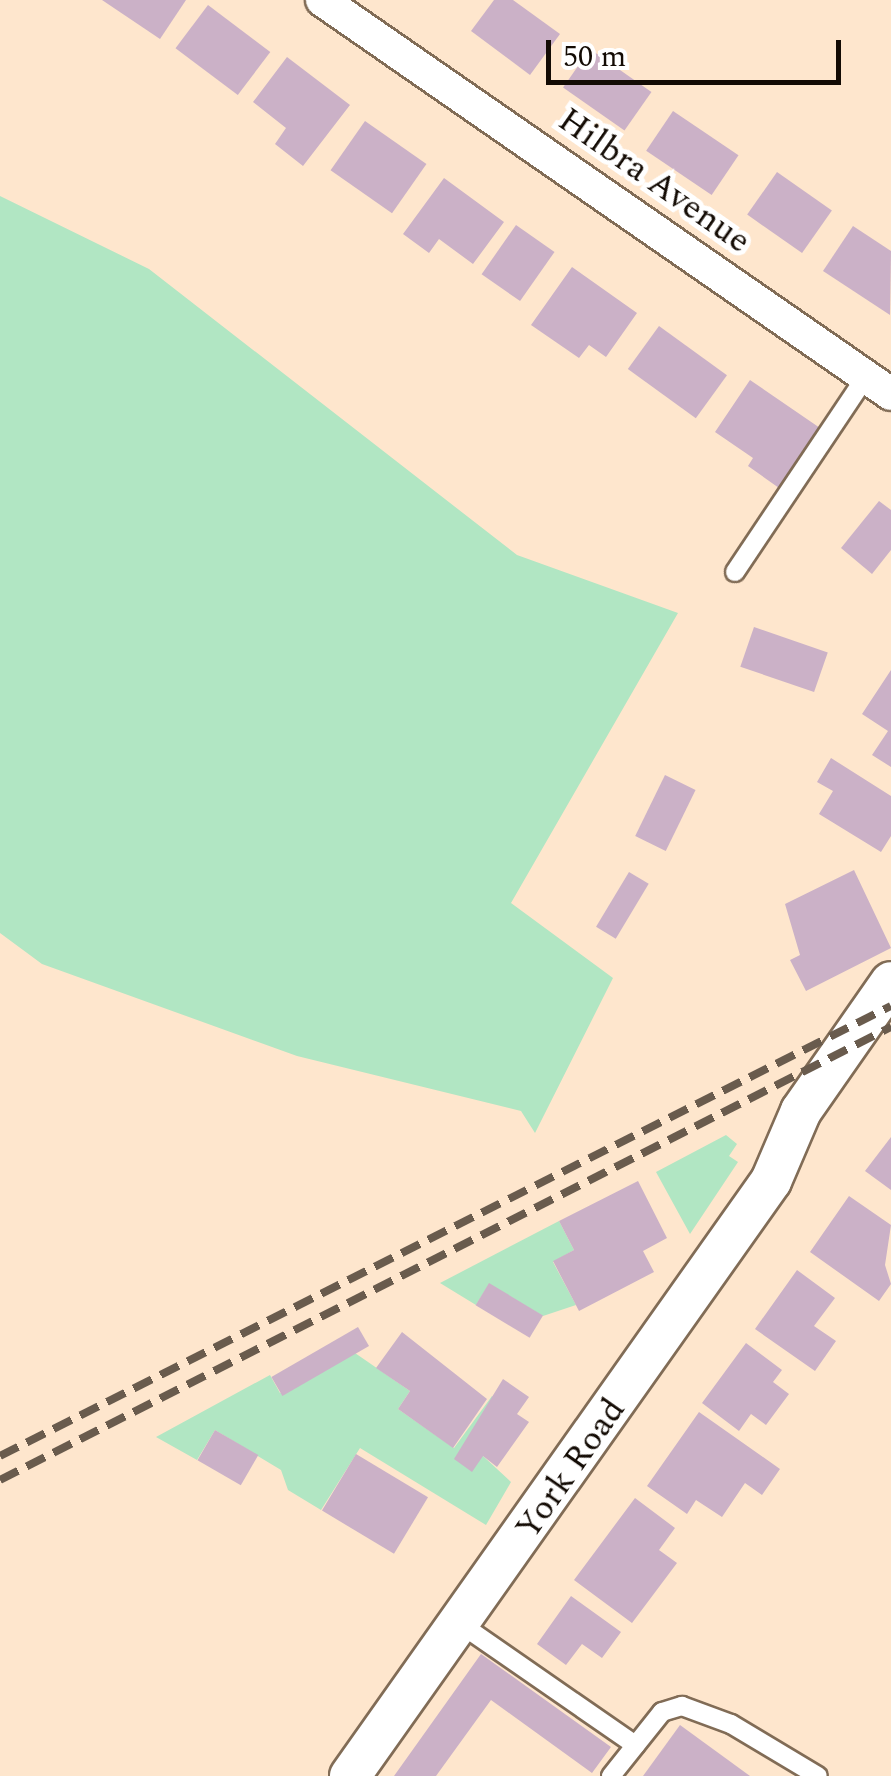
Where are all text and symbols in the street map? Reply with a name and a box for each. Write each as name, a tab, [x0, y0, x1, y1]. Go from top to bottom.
scale bar	[551, 20, 846, 82]
text: 50 m	[563, 34, 626, 80]
street label: Hilbra Avenue	[550, 99, 758, 263]
street label: York Road	[507, 1390, 635, 1548]

